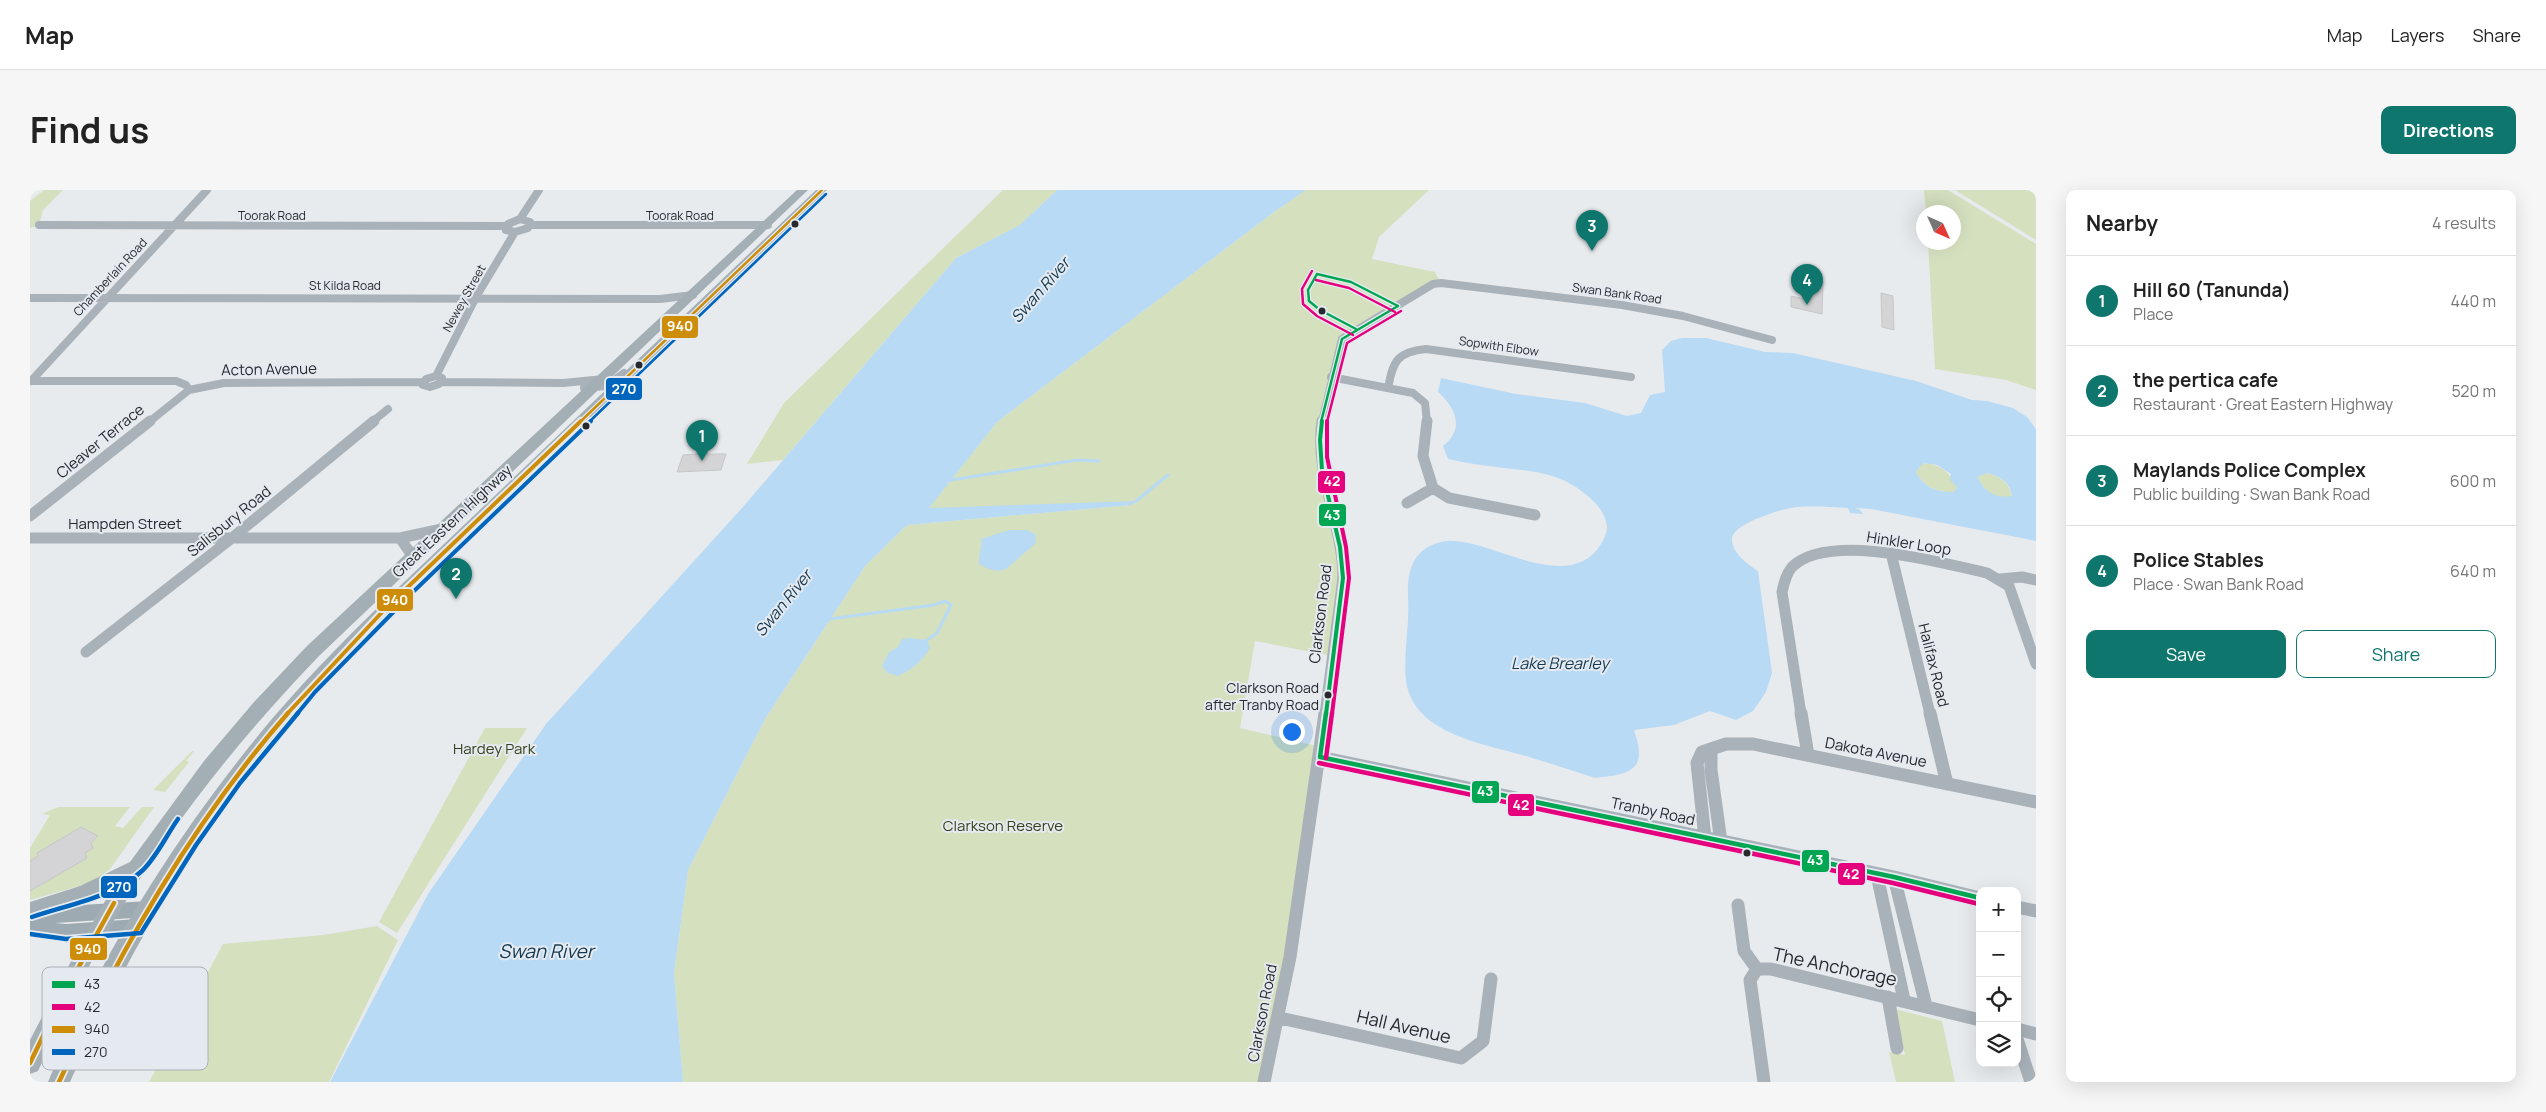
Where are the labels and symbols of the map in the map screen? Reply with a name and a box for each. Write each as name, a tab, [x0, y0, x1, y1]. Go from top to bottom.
north arrow	[1916, 205, 1961, 250]
street label: Toorak Road	[238, 207, 306, 224]
street label: Toorak Road	[646, 207, 714, 224]
pin: 3	[1576, 210, 1608, 251]
unlabelled marker	[790, 219, 800, 229]
street label: Chamberlain Road	[69, 234, 151, 320]
water label: Swan River	[1005, 251, 1076, 327]
street label: Newey Street	[438, 261, 490, 335]
pin: 4	[1791, 264, 1823, 305]
street label: St Kilda Road	[309, 277, 381, 294]
street label: Swan Bank Road	[1571, 278, 1663, 308]
unlabelled marker	[1317, 306, 1327, 316]
line badge: 940	[661, 315, 699, 339]
text: 940	[667, 316, 693, 335]
street label: Sopwith Elbow	[1458, 332, 1540, 360]
street label: Acton Avenue	[221, 358, 317, 380]
unlabelled marker	[634, 360, 644, 370]
line badge: 270	[605, 377, 643, 401]
text: 270	[611, 379, 637, 398]
street label: Cleaver Terrace	[52, 399, 149, 483]
pin: 1	[686, 420, 718, 461]
unlabelled marker	[581, 421, 591, 431]
street label: Great Eastern Highway	[388, 460, 517, 582]
line badge: 42	[1317, 470, 1346, 494]
text: 42	[1324, 471, 1340, 490]
street label: Salisbury Road	[183, 481, 275, 561]
line badge: 43	[1318, 503, 1347, 527]
text: 43	[1324, 505, 1340, 524]
street label: Hampden Street	[68, 513, 182, 534]
street label: Hinkler Loop	[1865, 526, 1953, 560]
pin: 2	[440, 558, 472, 599]
water label: Swan River	[749, 563, 818, 641]
street label: Clarkson Road	[1304, 563, 1336, 665]
line badge: 940	[376, 588, 414, 612]
text: 940	[382, 590, 408, 609]
street label: Halifax Road	[1913, 621, 1955, 709]
water label: Lake Brearley	[1511, 652, 1612, 674]
place label: Clarkson Road after Tranby Road	[1205, 678, 1319, 714]
marker: Clarkson Road after Tranby Road	[1323, 690, 1333, 700]
your location	[1279, 719, 1305, 745]
street label: Dakota Avenue	[1823, 732, 1929, 772]
park label: Hardey Park	[453, 738, 536, 759]
line badge: 43	[1471, 780, 1500, 804]
text: 43	[1477, 781, 1493, 800]
street label: Tranby Road	[1609, 792, 1697, 830]
line badge: 42	[1507, 793, 1535, 817]
text: 42	[1513, 795, 1529, 814]
park label: Clarkson Reserve	[943, 815, 1063, 836]
unlabelled marker	[1742, 848, 1752, 858]
line badge: 43	[1801, 849, 1830, 873]
text: 43	[1807, 850, 1823, 869]
line badge: 42	[1837, 862, 1866, 886]
text: 42	[1843, 864, 1859, 883]
line badge: 270	[100, 875, 138, 899]
text: 270	[106, 877, 132, 896]
line badge: 940	[69, 937, 108, 961]
water label: Swan River	[498, 938, 596, 964]
text: 940	[75, 939, 101, 958]
street label: The Anchorage	[1771, 941, 1899, 991]
street label: Clarkson Road	[1242, 962, 1282, 1064]
legend	[42, 967, 208, 1070]
text: 43	[84, 974, 100, 993]
text: 42	[84, 997, 100, 1016]
street label: Hall Avenue	[1355, 1004, 1453, 1048]
text: 940	[84, 1019, 109, 1038]
text: 270	[84, 1042, 108, 1061]

